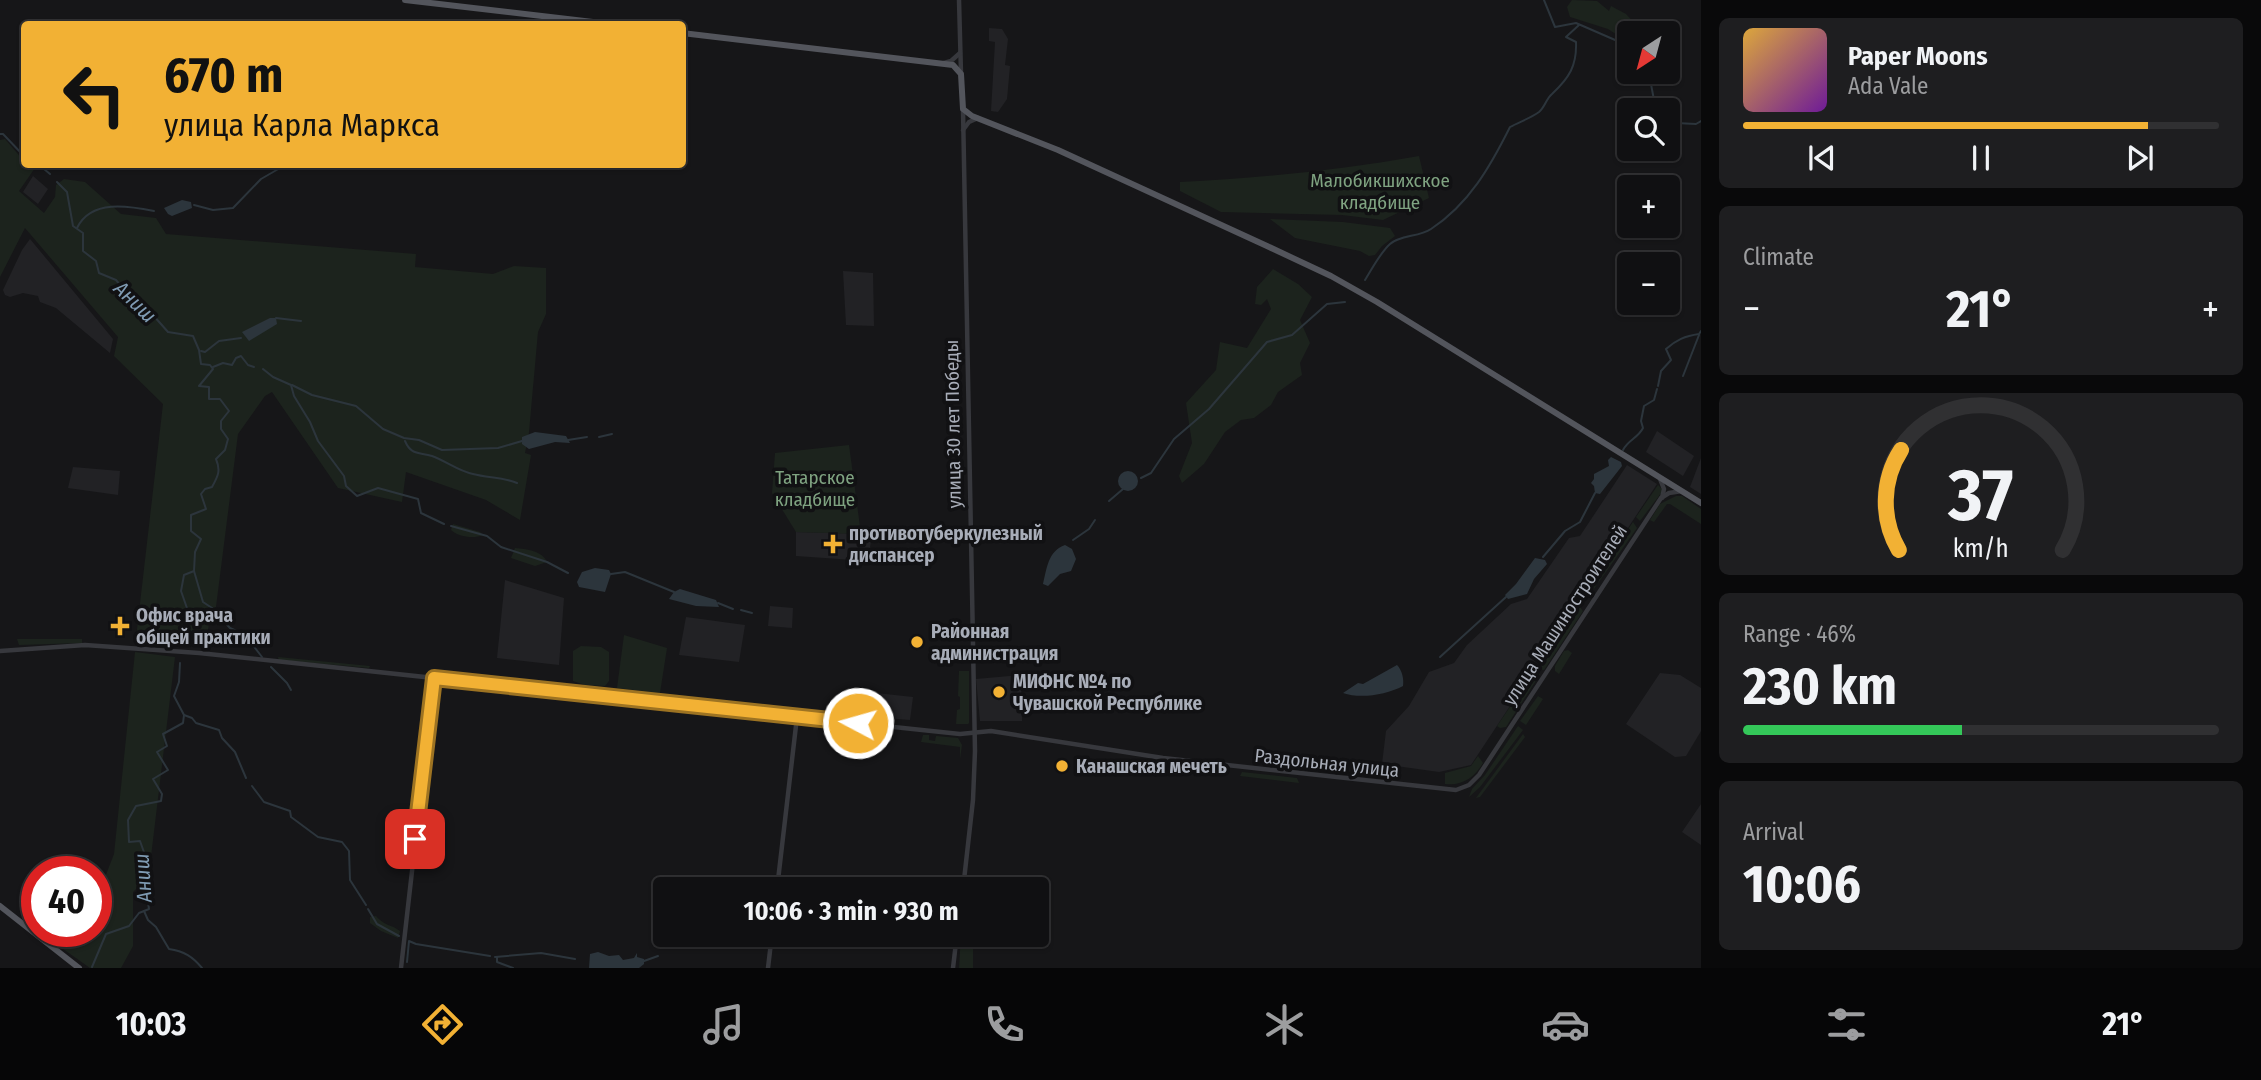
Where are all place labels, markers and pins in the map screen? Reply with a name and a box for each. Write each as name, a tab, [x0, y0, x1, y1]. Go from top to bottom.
place label: противотуберкулезный диспансер	[848, 522, 1043, 567]
marker: противотуберкулезный диспансер	[823, 534, 843, 554]
place label: Офис врача общей практики	[136, 604, 271, 649]
marker: Офис врача общей практики	[110, 616, 130, 636]
place label: Районная администрация	[931, 620, 1058, 665]
marker: Районная администрация	[909, 634, 925, 650]
place label: МИФНС №4 по Чувашской Республике	[1013, 670, 1203, 715]
marker: МИФНС №4 по Чувашской Республике	[991, 684, 1007, 700]
place label: Канашская мечеть	[1076, 755, 1227, 778]
marker: Канашская мечеть	[1054, 758, 1070, 774]
pin	[385, 809, 445, 869]

